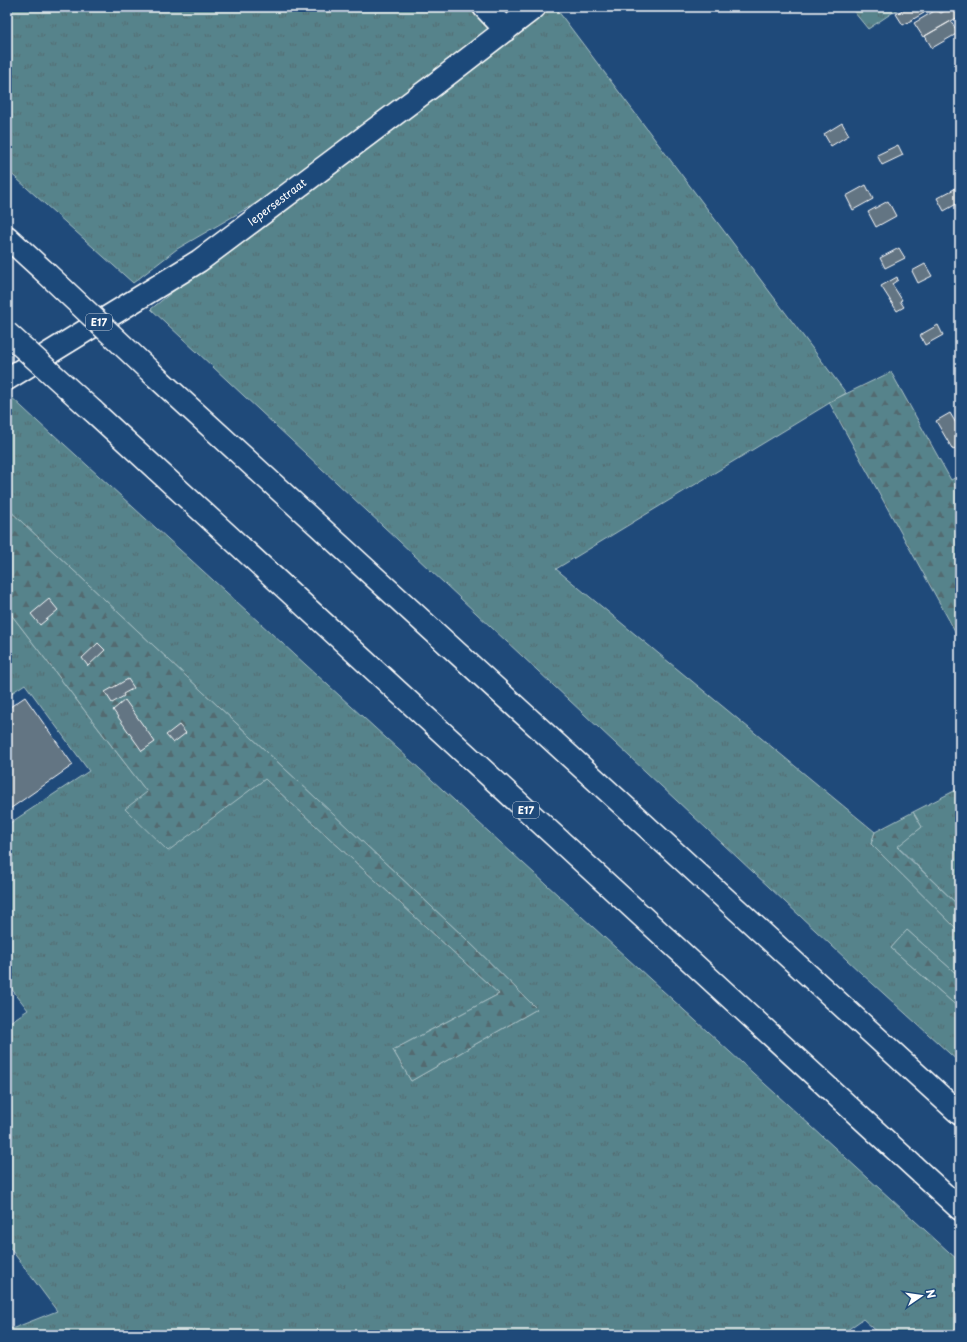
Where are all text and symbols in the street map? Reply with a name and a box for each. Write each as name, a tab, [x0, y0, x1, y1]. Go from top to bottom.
street label: Iepersestraat	[244, 174, 310, 229]
road number: E17	[86, 314, 112, 330]
road number: E17	[513, 802, 539, 818]
north arrow	[901, 1276, 941, 1316]
text: N	[922, 1287, 941, 1300]

